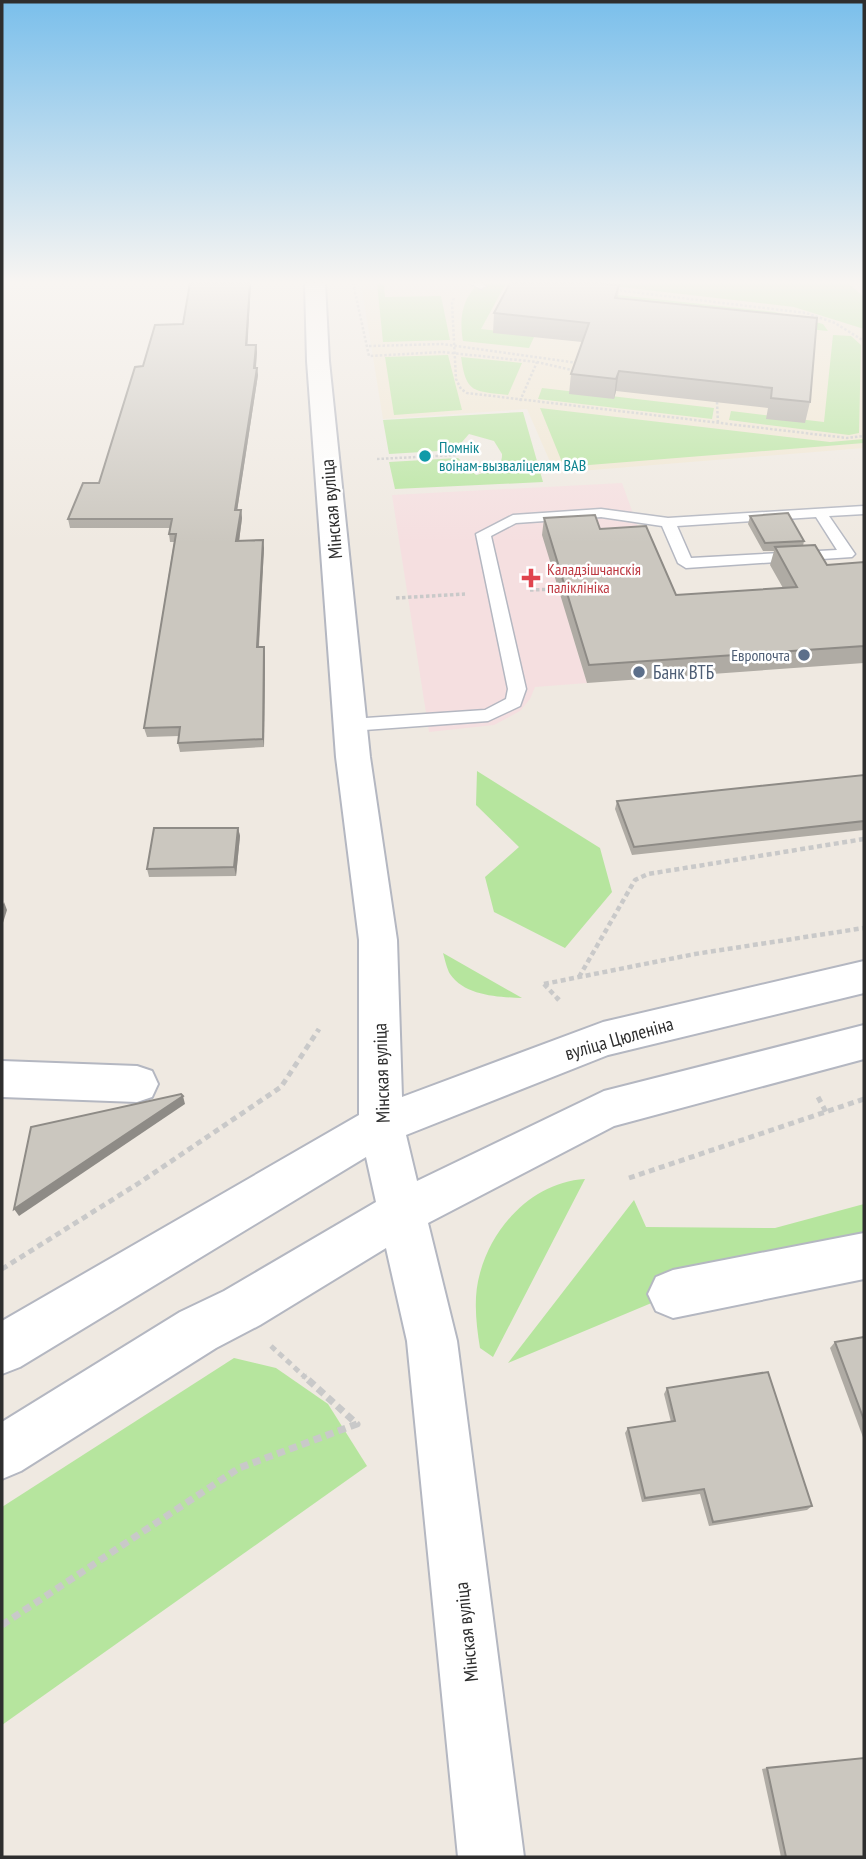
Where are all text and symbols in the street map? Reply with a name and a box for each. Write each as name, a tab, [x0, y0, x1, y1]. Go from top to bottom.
place label: Помнік воінам-вызваліцелям ВАВ	[439, 437, 586, 475]
marker: Помнік воінам-вызваліцелям ВАВ	[417, 448, 433, 464]
street label: Мінская вуліца	[315, 458, 347, 560]
place label: Каладзішчанскія паліклініка	[547, 559, 641, 597]
marker: Каладзішчанскія паліклініка	[521, 568, 541, 588]
place label: Европочта	[731, 645, 790, 665]
marker: Европочта	[796, 647, 812, 663]
place label: Банк ВТБ	[653, 660, 714, 684]
marker: Банк ВТБ	[631, 664, 647, 680]
street label: вуліца Цюленіна	[562, 1011, 676, 1065]
street label: Мінская вуліца	[367, 1023, 395, 1123]
street label: Мінская вуліца	[449, 1581, 483, 1683]

